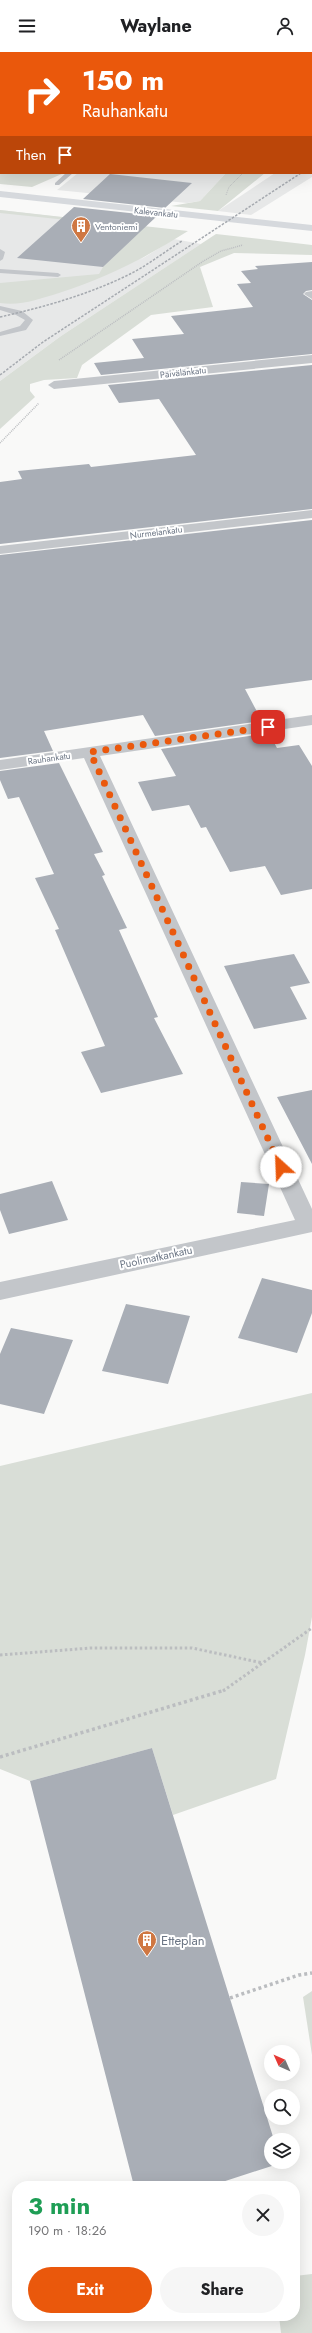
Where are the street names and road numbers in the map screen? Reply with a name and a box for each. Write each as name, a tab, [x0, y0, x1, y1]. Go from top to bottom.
street label: Kalevankatu	[133, 203, 179, 221]
street label: Päivälänkatu	[159, 363, 207, 381]
street label: Nurmelankatu	[129, 522, 183, 542]
street label: Rauhankatu	[27, 749, 71, 767]
street label: Puolimatkankatu	[118, 1241, 194, 1273]

